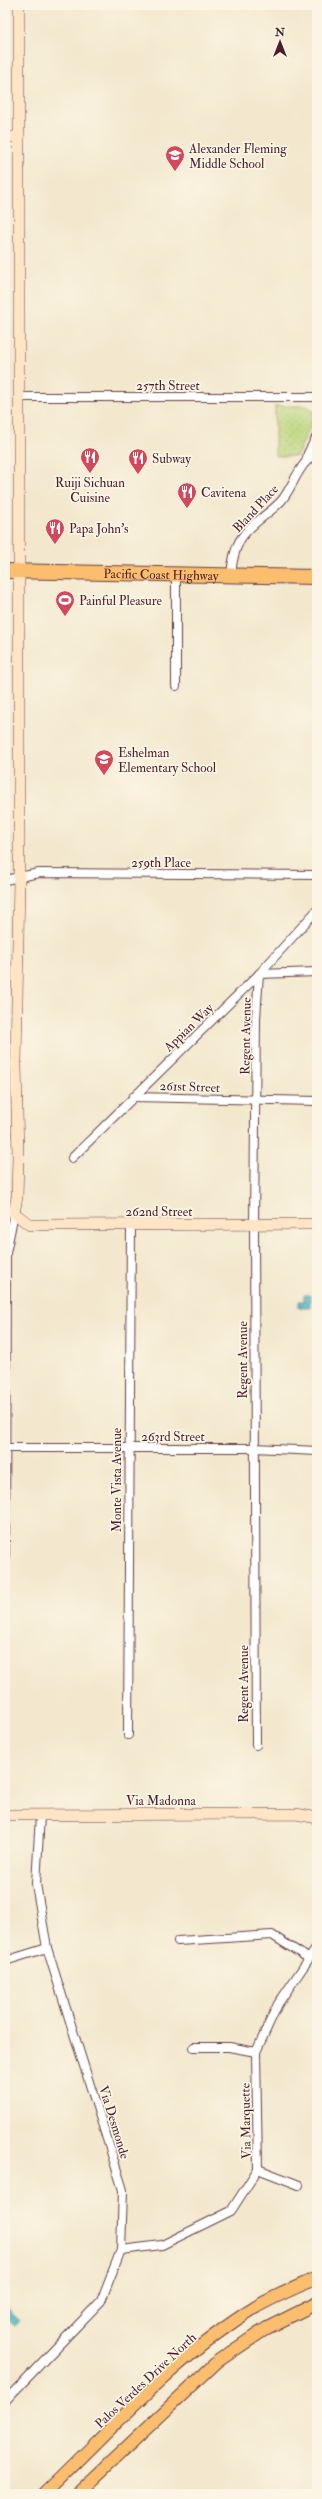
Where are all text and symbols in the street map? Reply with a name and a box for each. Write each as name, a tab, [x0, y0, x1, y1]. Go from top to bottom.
north arrow	[260, 22, 300, 62]
text: N	[274, 26, 286, 39]
place label: Alexander Fleming Middle School	[188, 141, 287, 172]
school or university icon: Alexander Fleming Middle School	[164, 144, 186, 172]
street label: 257th Street	[136, 378, 200, 394]
restaurant icon: Ruiji Sichuan Cuisine	[79, 446, 101, 474]
restaurant icon: Subway	[127, 447, 149, 475]
place label: Subway	[152, 451, 191, 468]
place label: Ruiji Sichuan Cuisine	[55, 475, 125, 506]
restaurant icon: Cavitena	[176, 481, 198, 509]
street label: Bland Place	[229, 481, 282, 536]
place label: Cavitena	[201, 485, 247, 501]
restaurant icon: Papa John's	[44, 517, 66, 545]
place label: Papa John's	[69, 521, 129, 538]
street label: Pacific Coast Highway	[103, 566, 219, 585]
sports icon: Painful Pleasure	[54, 589, 76, 617]
place label: Painful Pleasure	[79, 593, 162, 609]
place label: Eshelman Elementary School	[118, 745, 217, 777]
school or university icon: Eshelman Elementary School	[93, 748, 115, 776]
street label: 259th Place	[131, 855, 191, 871]
street label: Regent Avenue	[237, 996, 255, 1075]
street label: Appian Way	[160, 1000, 218, 1057]
street label: 261st Street	[159, 1078, 220, 1096]
street label: 262nd Street	[126, 1204, 192, 1220]
street label: Regent Avenue	[235, 1321, 251, 1399]
street label: Monte Vista Avenue	[109, 1427, 125, 1532]
street label: 263rd Street	[141, 1429, 205, 1445]
street label: Regent Avenue	[236, 1645, 252, 1723]
street label: Via Madonna	[126, 1793, 197, 1809]
street label: Via Marquette	[237, 2082, 255, 2159]
street label: Via Desmonde	[95, 2084, 133, 2161]
street label: Palos Verdes Drive North	[92, 2330, 200, 2432]

